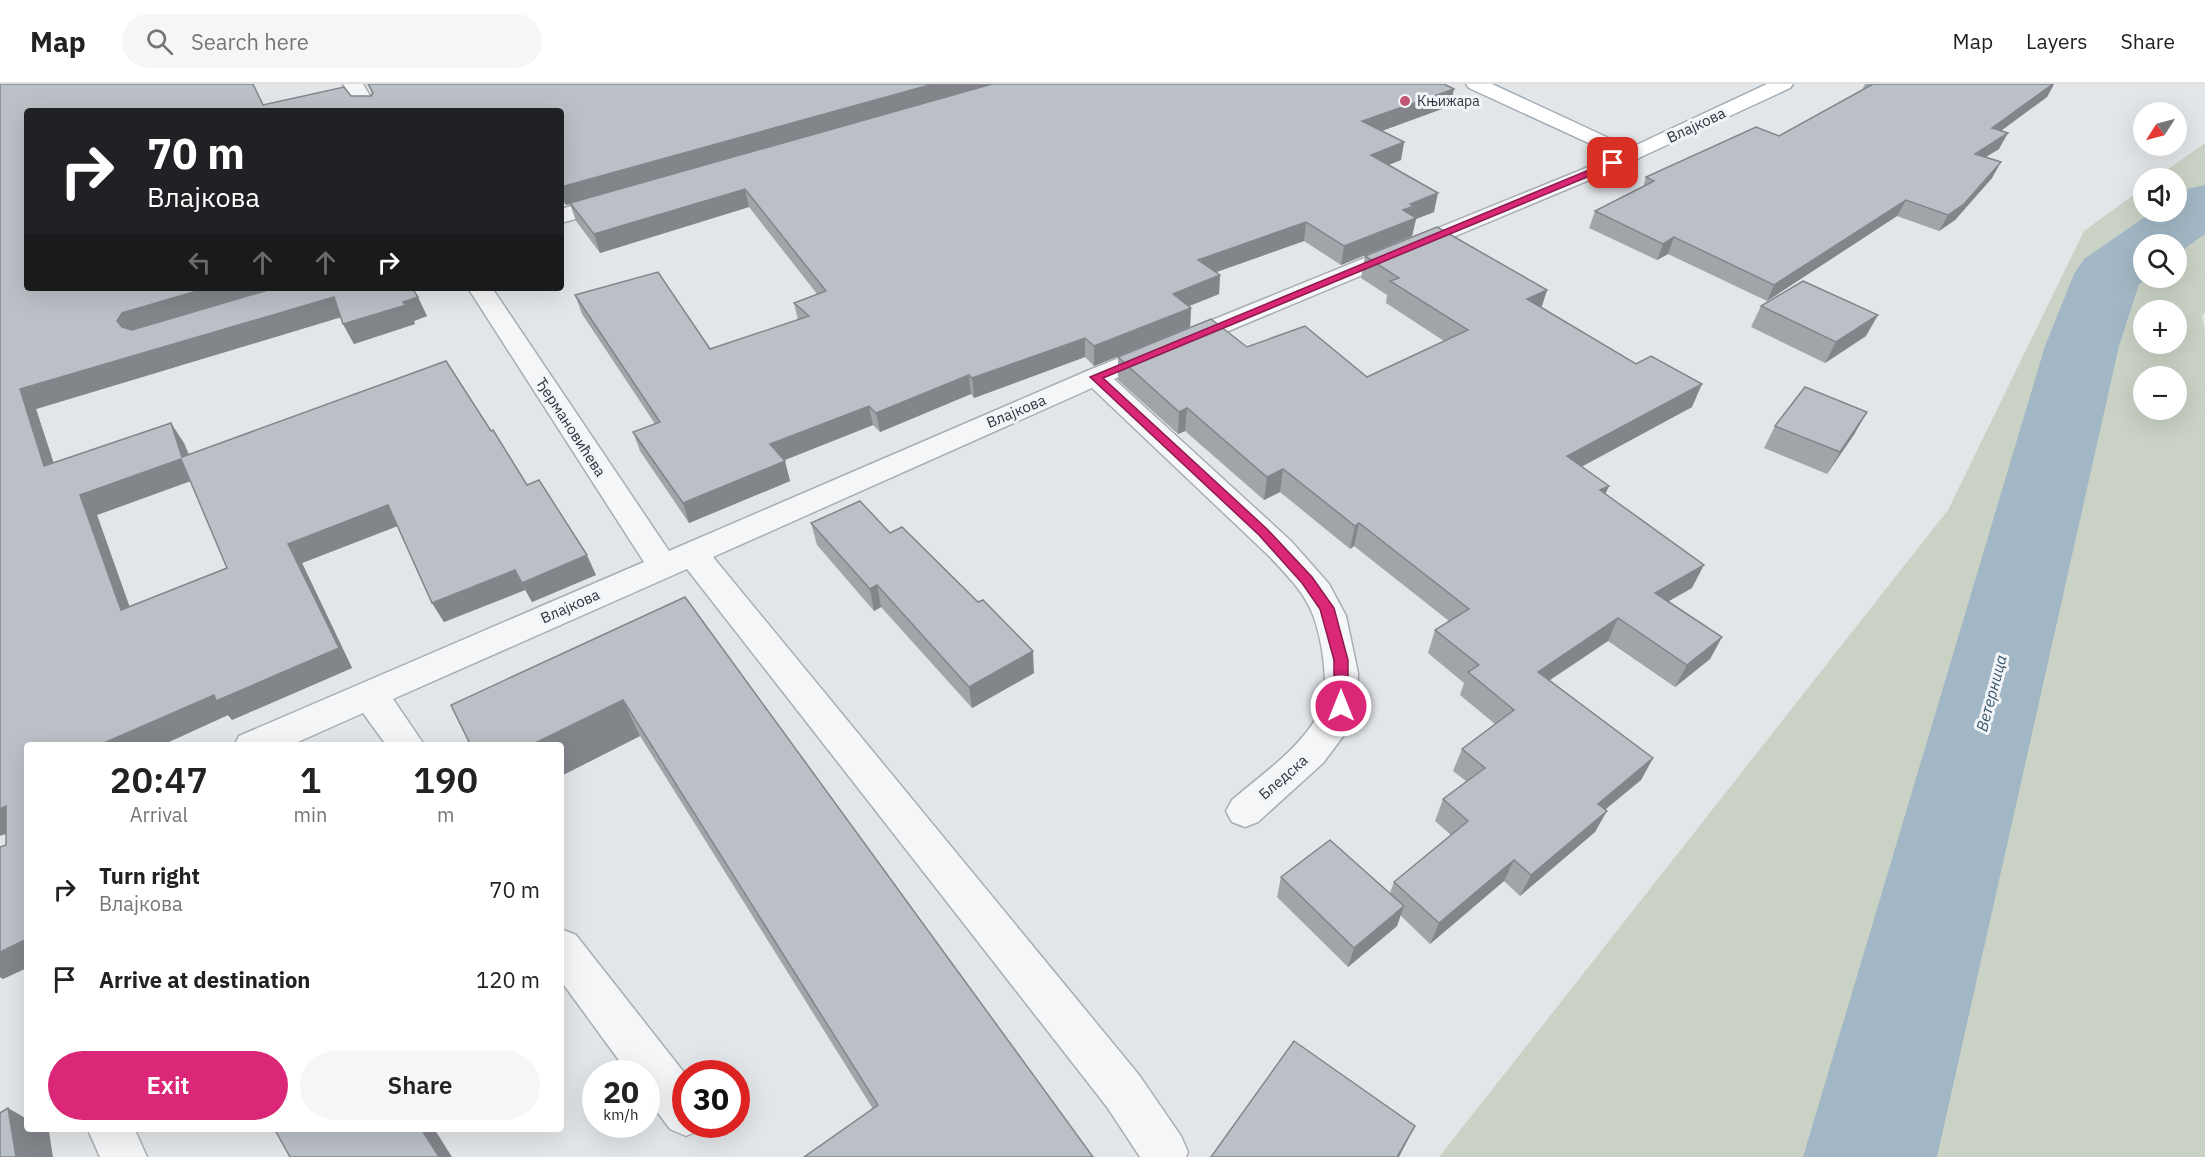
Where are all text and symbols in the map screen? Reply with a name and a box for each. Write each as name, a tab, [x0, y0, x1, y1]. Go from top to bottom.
search box	[122, 14, 542, 68]
text: Map	[30, 23, 86, 60]
icon: search	[143, 25, 176, 58]
text: Search here	[191, 27, 309, 56]
text: Map	[1953, 27, 1993, 55]
text: Layers	[2026, 27, 2088, 55]
text: Share	[2121, 27, 2175, 55]
place label: Књижара	[1417, 92, 1480, 110]
marker: Књижара	[1398, 94, 1412, 108]
north arrow	[2133, 102, 2187, 156]
map controls	[2133, 102, 2187, 420]
street label: Влајкова	[1664, 103, 1728, 147]
text: 70 m	[147, 126, 245, 181]
icon: right	[48, 132, 126, 210]
pin	[1587, 137, 1638, 188]
icon: arrive	[1596, 146, 1629, 179]
button: sound	[2133, 168, 2187, 222]
text: Влајкова	[147, 179, 260, 214]
button: search	[2133, 234, 2187, 288]
icon: left	[183, 246, 216, 279]
icon: ahead	[246, 246, 279, 279]
icon: ahead	[309, 246, 342, 279]
icon: right	[372, 246, 405, 279]
button: +	[2133, 300, 2187, 354]
button: −	[2133, 366, 2187, 420]
street label: Ђермановићева	[532, 374, 610, 480]
street label: Влајкова	[983, 390, 1049, 432]
street label: Влајкова	[537, 585, 603, 627]
water label: Ветерница	[1971, 653, 2011, 733]
position arrow	[1309, 674, 1373, 738]
street label: Бледска	[1255, 751, 1311, 803]
text: 20:47	[110, 756, 208, 803]
text: 1	[300, 756, 321, 803]
text: 190	[413, 756, 478, 803]
text: Arrival	[130, 801, 188, 828]
text: min	[294, 801, 327, 828]
text: m	[437, 801, 454, 828]
text: Turn right	[99, 861, 200, 890]
icon: right	[48, 873, 81, 906]
text: 70 m	[489, 875, 540, 904]
text: Влајкова	[99, 890, 183, 917]
icon: arrive	[48, 963, 81, 996]
text: Arrive at destination	[99, 965, 310, 994]
text: 120 m	[476, 965, 540, 994]
button: Exit	[48, 1051, 288, 1120]
button: Share	[300, 1051, 540, 1120]
speed limit sign: 30	[672, 1060, 750, 1138]
text: 20	[603, 1072, 639, 1111]
text: km/h	[603, 1105, 639, 1124]

